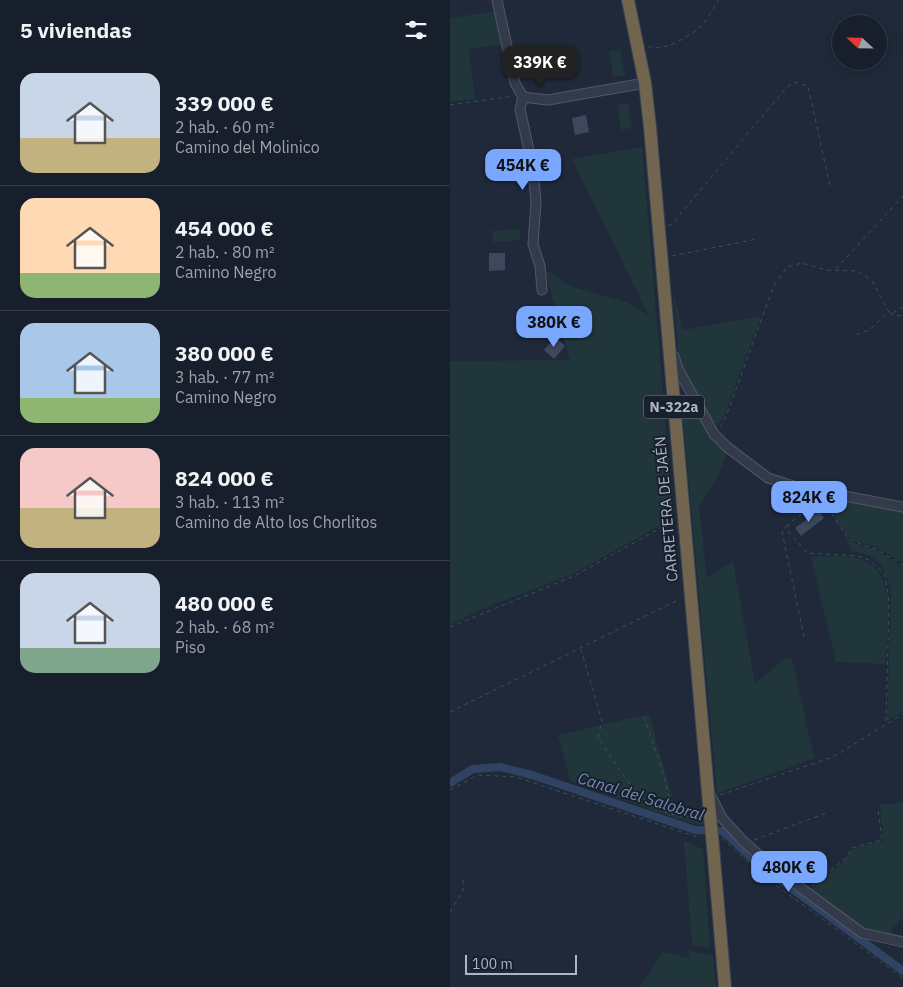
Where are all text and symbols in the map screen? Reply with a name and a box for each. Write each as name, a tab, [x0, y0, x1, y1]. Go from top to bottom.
north arrow	[832, 15, 888, 70]
map controls	[832, 15, 887, 70]
text: 5 viviendas	[20, 16, 132, 44]
icon: filters	[402, 16, 430, 44]
pin: 339K €	[499, 46, 581, 88]
text: 339K €	[513, 52, 567, 72]
text: 339 000 €	[175, 89, 274, 117]
icon: home	[60, 93, 120, 153]
text: 2 hab. · 60 m²	[175, 117, 275, 137]
text: Camino del Molinico	[175, 137, 320, 157]
pin: 454K €	[482, 148, 564, 191]
text: 454K €	[496, 155, 550, 175]
text: 454 000 €	[175, 214, 274, 242]
icon: home	[60, 218, 120, 278]
text: 2 hab. · 80 m²	[175, 242, 275, 262]
text: Camino Negro	[175, 262, 277, 282]
pin: 380K €	[513, 306, 595, 348]
text: 380K €	[527, 312, 581, 332]
text: 380 000 €	[175, 339, 274, 367]
icon: home	[60, 343, 120, 403]
text: 3 hab. · 77 m²	[175, 367, 275, 387]
text: Camino Negro	[175, 387, 277, 407]
road number: N-322a	[644, 396, 704, 418]
street label: CARRETERA DE JAÉN	[650, 436, 682, 582]
text: 824 000 €	[175, 464, 274, 492]
icon: home	[60, 468, 120, 528]
pin: 824K €	[768, 480, 850, 523]
text: 824K €	[782, 487, 836, 507]
text: 3 hab. · 113 m²	[175, 492, 284, 512]
text: Camino de Alto los Chorlitos	[175, 512, 377, 532]
text: 480 000 €	[175, 589, 274, 617]
icon: home	[60, 593, 120, 653]
text: 2 hab. · 68 m²	[175, 617, 275, 637]
text: Piso	[175, 637, 205, 657]
water label: Canal del Salobral	[576, 767, 707, 825]
pin: 480K €	[748, 850, 830, 893]
text: 480K €	[762, 857, 816, 877]
scale bar	[465, 952, 578, 975]
text: 100 m	[472, 955, 513, 973]

